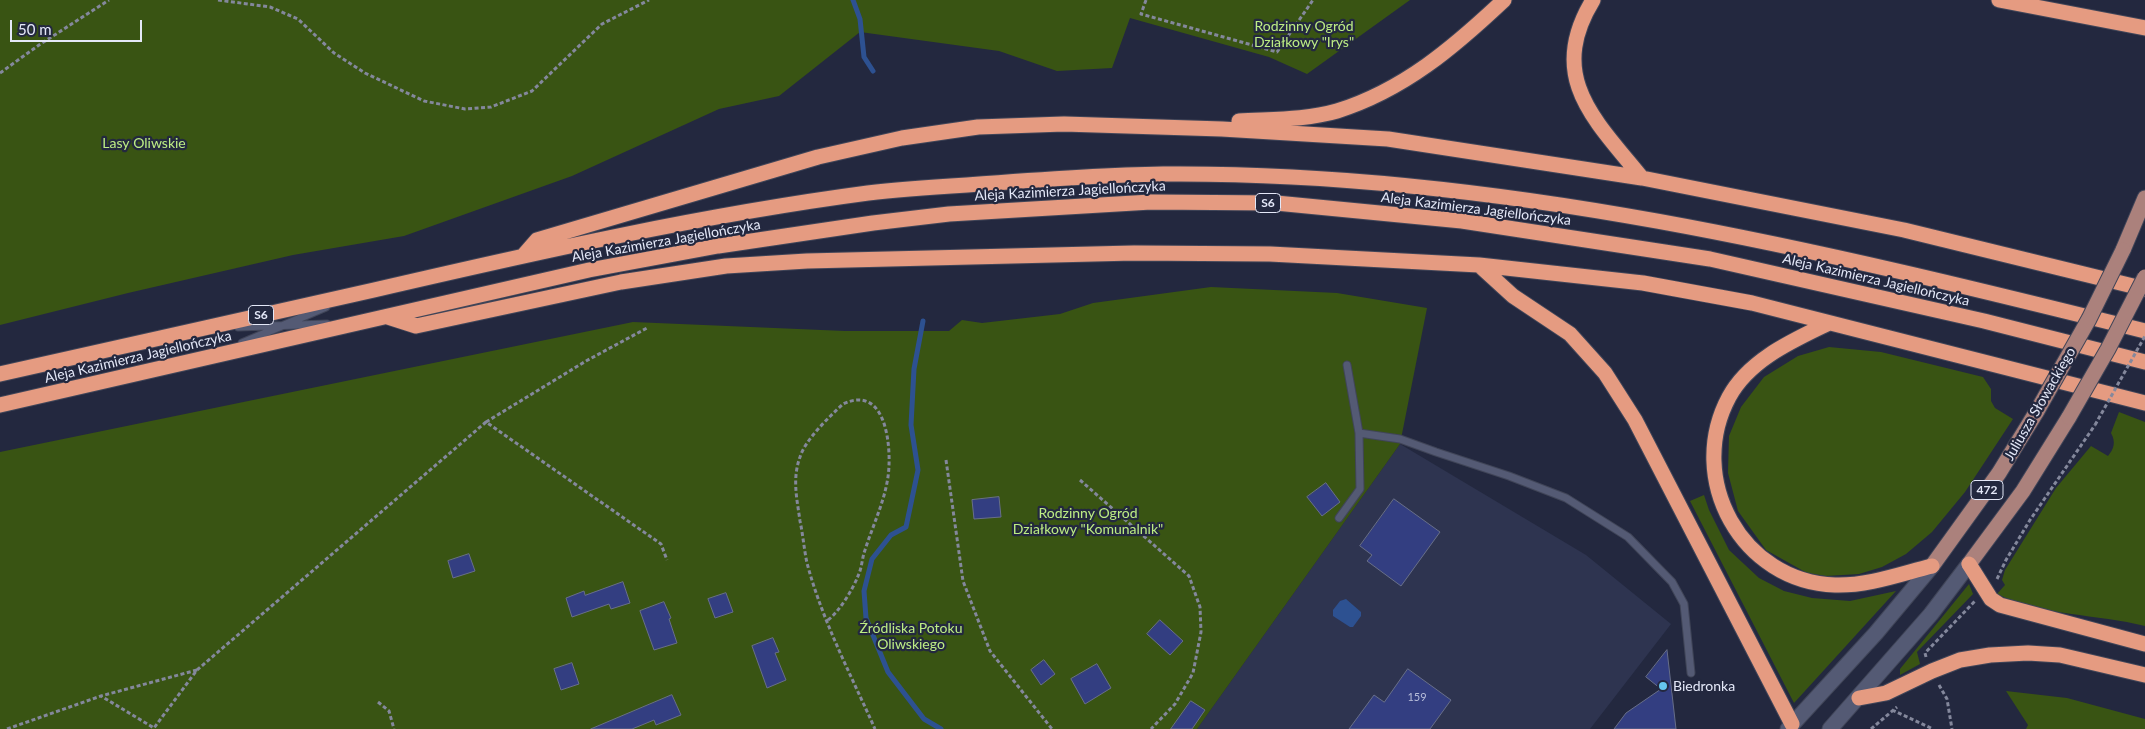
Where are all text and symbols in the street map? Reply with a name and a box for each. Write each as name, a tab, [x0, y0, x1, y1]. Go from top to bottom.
scale bar	[12, 10, 145, 42]
park label: Rodzinny Ogród Działkowy "Irys"	[1254, 18, 1354, 50]
text: 50 m	[18, 20, 52, 38]
park label: Lasy Oliwskie	[102, 135, 186, 151]
street label: Aleja Kazimierza Jagiellończyka	[974, 178, 1166, 204]
street label: Aleja Kazimierza Jagiellończyka	[1380, 189, 1572, 229]
road number: S6	[1256, 194, 1280, 212]
street label: Aleja Kazimierza Jagiellończyka	[570, 216, 762, 266]
street label: Aleja Kazimierza Jagiellończyka	[1781, 250, 1971, 310]
road number: S6	[248, 306, 274, 324]
street label: Aleja Kazimierza Jagiellończyka	[43, 327, 233, 387]
street label: Juliusza Słowackiego	[2001, 344, 2079, 464]
road number: 472	[1971, 480, 2003, 500]
park label: Rodzinny Ogród Działkowy "Komunalnik"	[1013, 505, 1163, 538]
park label: Źródliska Potoku Oliwskiego	[860, 620, 962, 652]
place label: Biedronka	[1673, 678, 1735, 694]
marker: Biedronka	[1657, 680, 1669, 692]
house number: 159	[1407, 690, 1427, 704]

